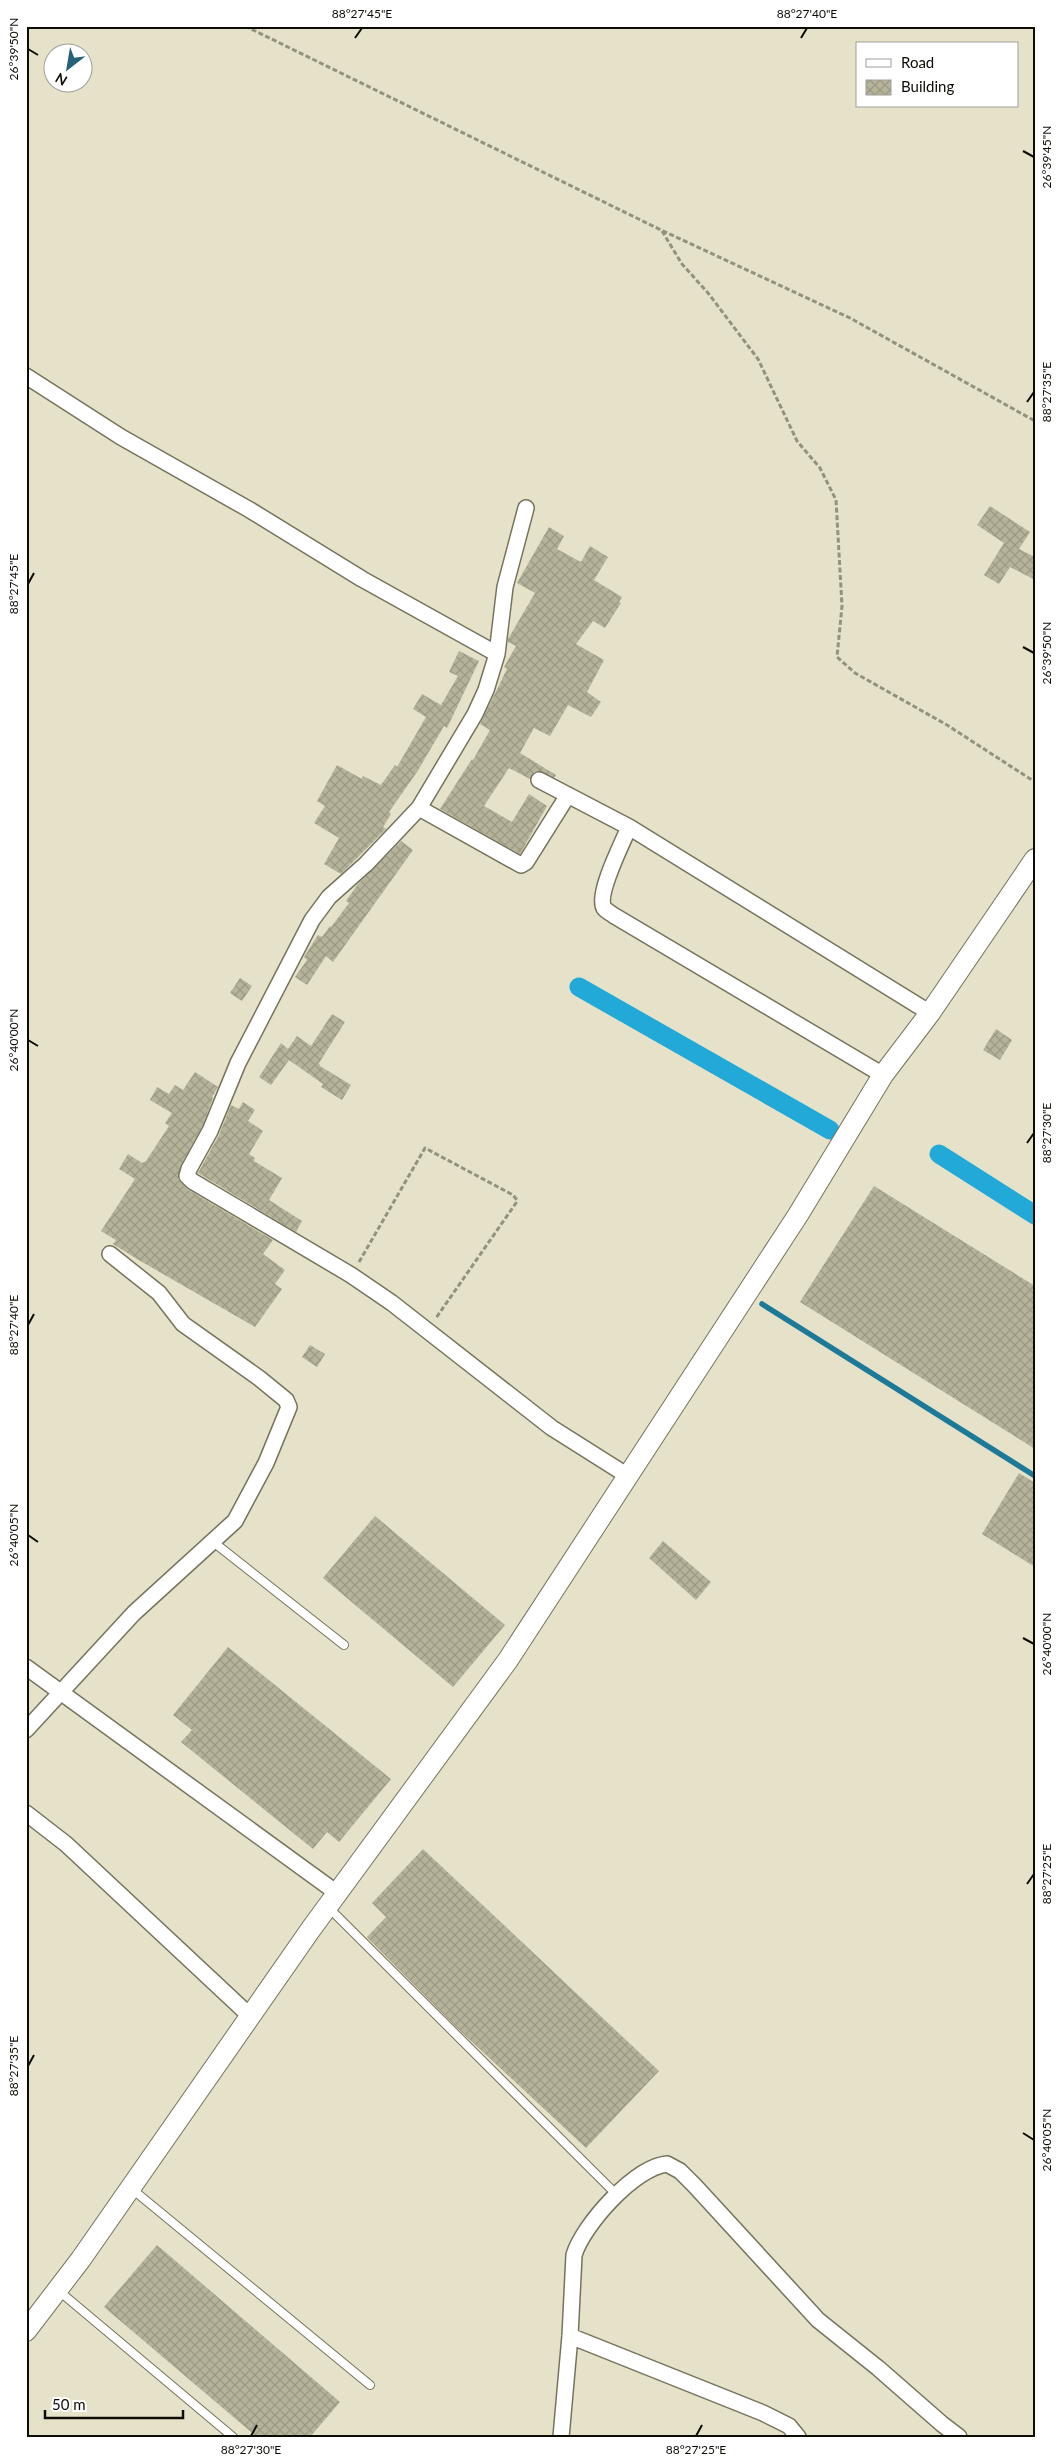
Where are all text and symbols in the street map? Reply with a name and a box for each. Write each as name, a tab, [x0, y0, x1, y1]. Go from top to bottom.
text: 88°27'45"E	[332, 6, 392, 21]
text: 88°27'40"E	[777, 6, 837, 21]
text: 26°39'50"N	[6, 18, 21, 80]
north arrow	[42, 42, 92, 92]
legend	[856, 42, 1018, 108]
text: Road	[901, 53, 934, 71]
text: N	[52, 70, 70, 90]
text: Building	[901, 77, 954, 95]
text: 26°39'45"N	[1039, 126, 1054, 188]
text: 88°27'35"E	[1039, 362, 1054, 422]
text: 88°27'45"E	[6, 554, 21, 614]
text: 26°39'50"N	[1039, 622, 1054, 684]
text: 26°40'00"N	[6, 1009, 21, 1071]
text: 88°27'30"E	[1039, 1103, 1054, 1163]
text: 88°27'40"E	[6, 1295, 21, 1355]
text: 26°40'05"N	[6, 1504, 21, 1566]
text: 26°40'00"N	[1039, 1613, 1054, 1675]
text: 88°27'25"E	[1039, 1844, 1054, 1904]
text: 88°27'35"E	[6, 2036, 21, 2096]
text: 26°40'05"N	[1039, 2109, 1054, 2171]
scale bar	[45, 2388, 182, 2420]
text: 50 m	[52, 2395, 86, 2413]
text: 88°27'30"E	[221, 2442, 281, 2457]
text: 88°27'25"E	[666, 2442, 726, 2457]

